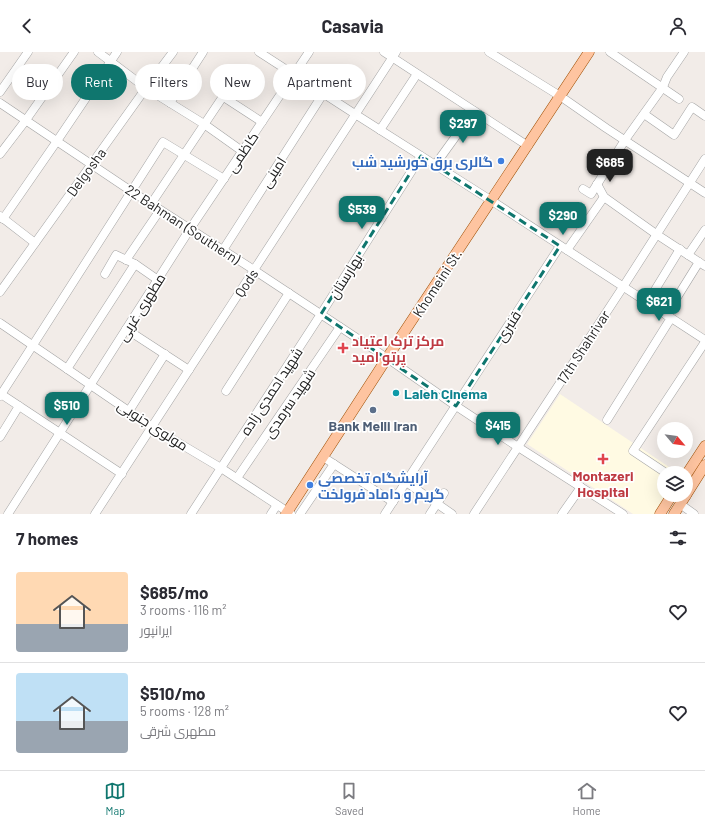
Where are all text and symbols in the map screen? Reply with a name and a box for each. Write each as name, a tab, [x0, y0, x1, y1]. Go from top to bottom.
icon: back	[16, 15, 38, 37]
text: Casavia	[321, 15, 384, 37]
icon: person	[667, 15, 689, 37]
chip: Buy	[12, 64, 63, 100]
chip: Rent	[71, 64, 127, 100]
chip: Filters	[135, 64, 202, 100]
chip: New	[210, 64, 265, 100]
chip: Apartment	[273, 64, 366, 100]
pin: $297	[439, 110, 487, 144]
text: $297	[449, 115, 477, 131]
street label: کاظمی	[222, 129, 262, 175]
street label: Delgosha	[63, 144, 109, 200]
pin: $685	[586, 149, 634, 183]
street label: امینی	[257, 153, 289, 191]
place label: گالری برق خورشید شب	[352, 153, 493, 171]
text: $685	[596, 154, 624, 170]
marker: گالری برق خورشید شب	[496, 156, 506, 166]
street label: 22 Bahman (Southern)	[122, 181, 244, 268]
pin: $539	[338, 196, 386, 230]
text: $539	[348, 201, 376, 217]
pin: $290	[539, 202, 587, 236]
text: $290	[548, 207, 578, 223]
street label: Khomeini St.	[409, 246, 465, 320]
street label: بهارستان	[325, 250, 365, 302]
street label: Qods	[231, 266, 261, 300]
street label: مطهری غربی	[113, 270, 169, 344]
pin: $621	[635, 288, 683, 322]
text: $621	[646, 293, 672, 309]
street label: قنبری	[492, 307, 524, 345]
street label: 17th Shahrivar	[553, 307, 613, 387]
place label: مرکز ترک اعتیاد پرتو امید	[352, 332, 444, 368]
marker: مرکز ترک اعتیاد پرتو امید	[337, 342, 349, 354]
street label: شهید احمدی زاده	[236, 344, 306, 438]
street label: شهید سرمدی	[260, 365, 318, 441]
place label: Laleh Cinema	[404, 385, 487, 402]
marker: Laleh Cinema	[391, 388, 401, 398]
pin: $510	[43, 392, 91, 426]
street label: مولوی جنوبی	[115, 396, 191, 454]
text: $510	[54, 397, 80, 413]
marker: Bank Melli Iran	[368, 405, 378, 415]
pin: $415	[474, 412, 522, 446]
place label: Bank Melli Iran	[329, 417, 417, 434]
text: $415	[485, 417, 511, 433]
north arrow	[657, 422, 693, 458]
map controls	[657, 422, 693, 502]
marker: Montazeri Hospital	[597, 453, 609, 465]
button: layers	[657, 466, 693, 502]
place label: Montazeri Hospital	[572, 467, 634, 500]
place label: آرایشگاه تخصصی گریم و داماد فرولخت	[318, 469, 445, 504]
marker: آرایشگاه تخصصی گریم و داماد فرولخت	[305, 480, 315, 490]
icon: filters	[667, 527, 689, 549]
text: 7 homes	[16, 528, 78, 548]
text: $685/mo	[140, 582, 208, 602]
icon: home	[48, 588, 96, 636]
icon: heart	[667, 601, 689, 623]
text: 3 rooms · 116 m²	[140, 602, 227, 618]
text: ایرانپور	[140, 622, 173, 638]
text: $510/mo	[140, 683, 206, 703]
icon: home	[48, 689, 96, 737]
icon: heart	[667, 702, 689, 724]
text: 5 rooms · 128 m²	[140, 703, 229, 719]
text: مطهری شرقی	[140, 723, 216, 739]
tab: Map	[104, 780, 126, 817]
tab: Saved	[335, 780, 364, 817]
tab: Home	[573, 780, 601, 817]

